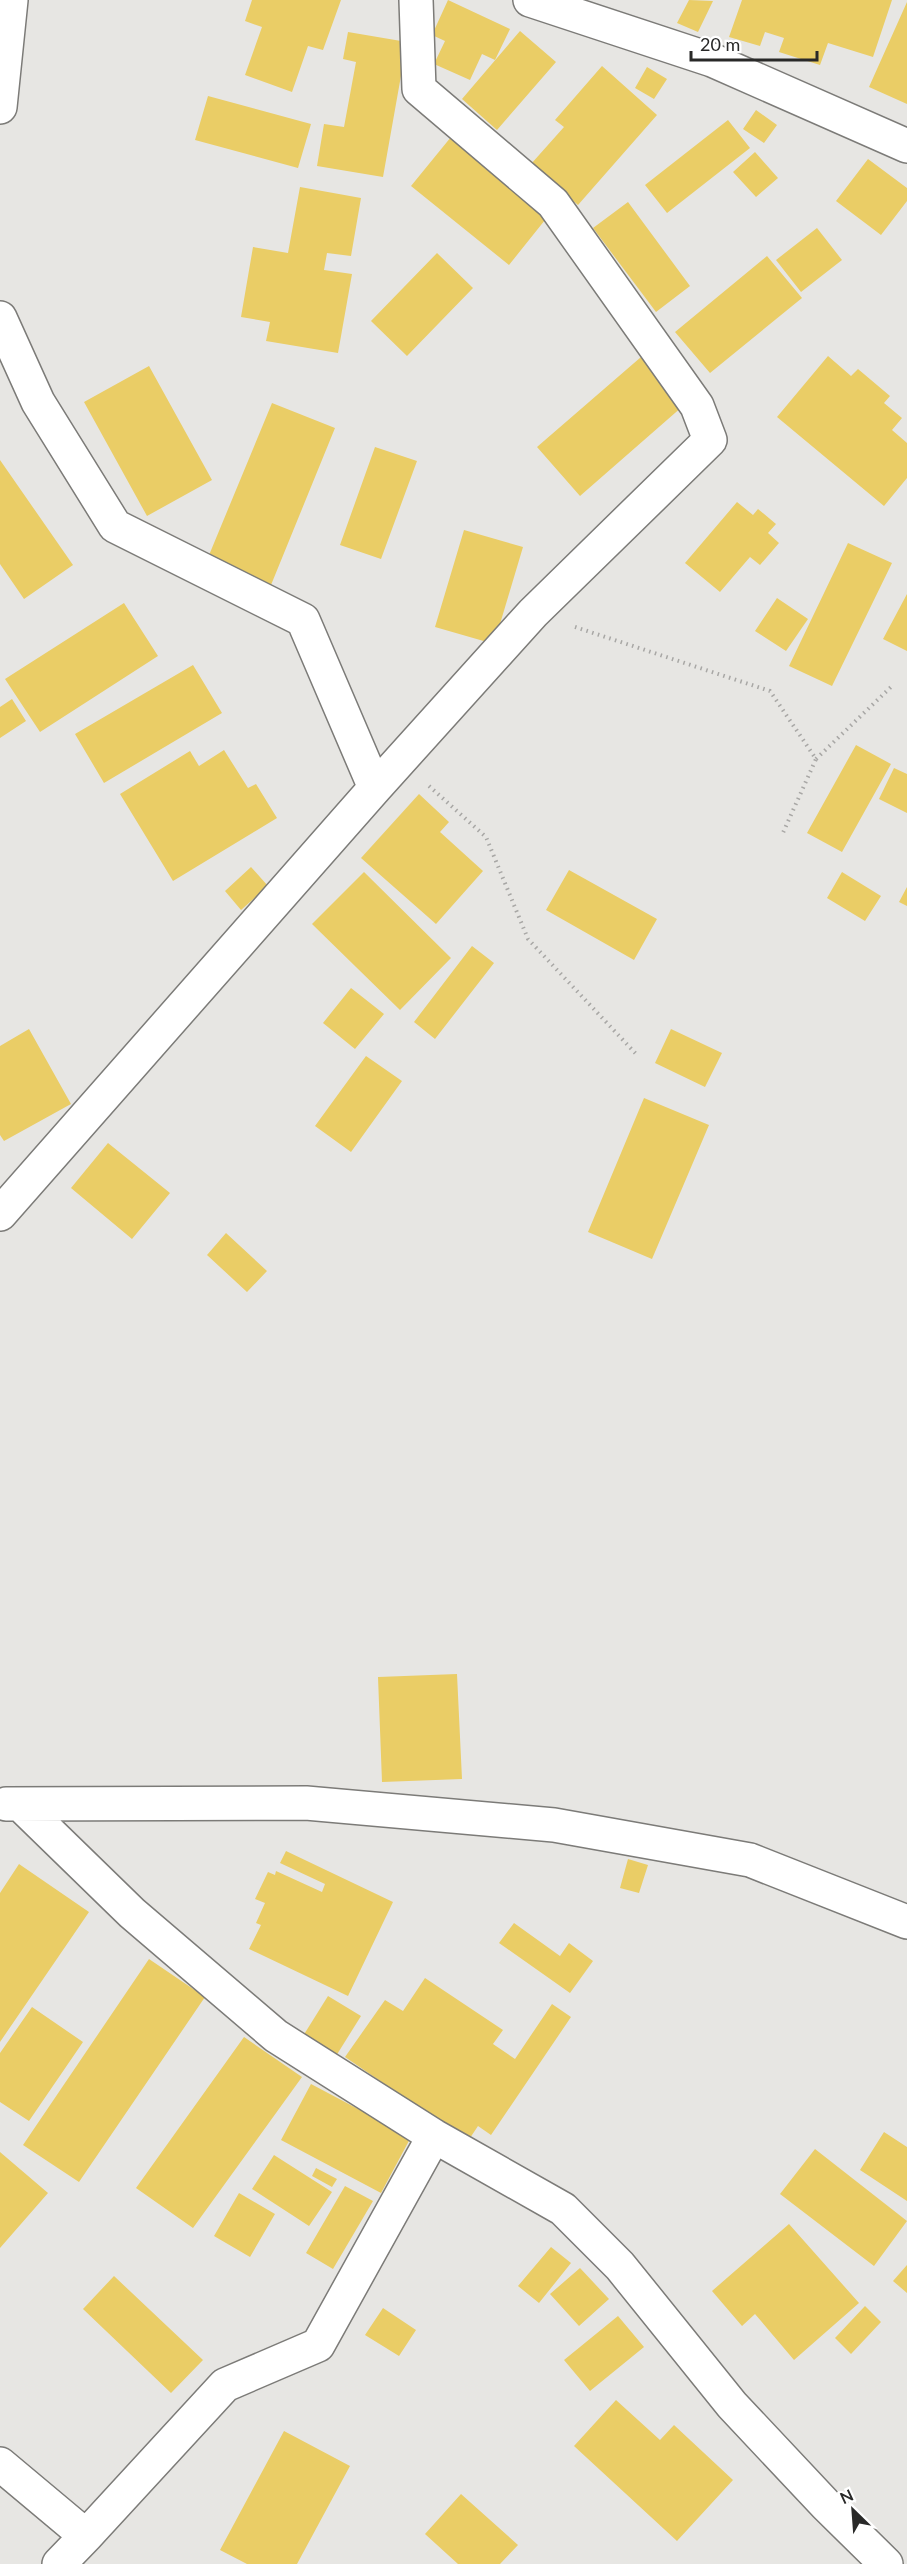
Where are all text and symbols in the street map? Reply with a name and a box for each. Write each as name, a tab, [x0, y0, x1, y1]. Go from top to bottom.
scale bar	[691, 24, 817, 62]
text: 20 m	[700, 33, 740, 55]
north arrow	[823, 2480, 883, 2540]
text: N	[837, 2485, 856, 2507]

